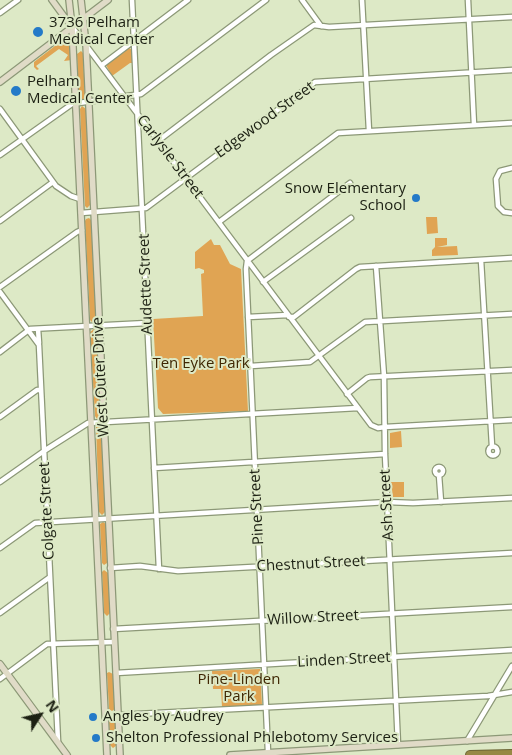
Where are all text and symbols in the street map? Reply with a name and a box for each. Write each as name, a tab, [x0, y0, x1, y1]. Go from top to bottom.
place label: 3736 Pelham Medical Center	[49, 14, 154, 49]
marker: 3736 Pelham Medical Center	[31, 25, 45, 39]
place label: Pelham Medical Center	[27, 73, 132, 108]
street label: Edgewood Street	[212, 78, 318, 162]
marker: Pelham Medical Center	[9, 84, 23, 98]
street label: Carlysle Street	[133, 112, 207, 202]
place label: Snow Elementary School	[285, 180, 406, 215]
marker: Snow Elementary School	[410, 192, 422, 204]
street label: Audette Street	[135, 233, 157, 335]
street label: West Outer Drive	[89, 317, 113, 437]
park label: Ten Eyke Park	[152, 355, 250, 373]
street label: Colgate Street	[35, 461, 59, 561]
street label: Pine Street	[246, 468, 268, 546]
street label: Ash Street	[376, 469, 398, 541]
street label: Chestnut Street	[256, 552, 366, 576]
street label: Willow Street	[267, 607, 359, 629]
street label: Linden Street	[297, 649, 391, 671]
park label: Pine-Linden Park	[198, 671, 280, 706]
north arrow	[15, 690, 65, 740]
text: N	[42, 696, 64, 716]
place label: Angles by Audrey	[103, 708, 224, 726]
marker: Angles by Audrey	[87, 711, 99, 723]
place label: Shelton Professional Phlebotomy Services	[106, 729, 398, 747]
marker: Shelton Professional Phlebotomy Services	[90, 732, 102, 744]

